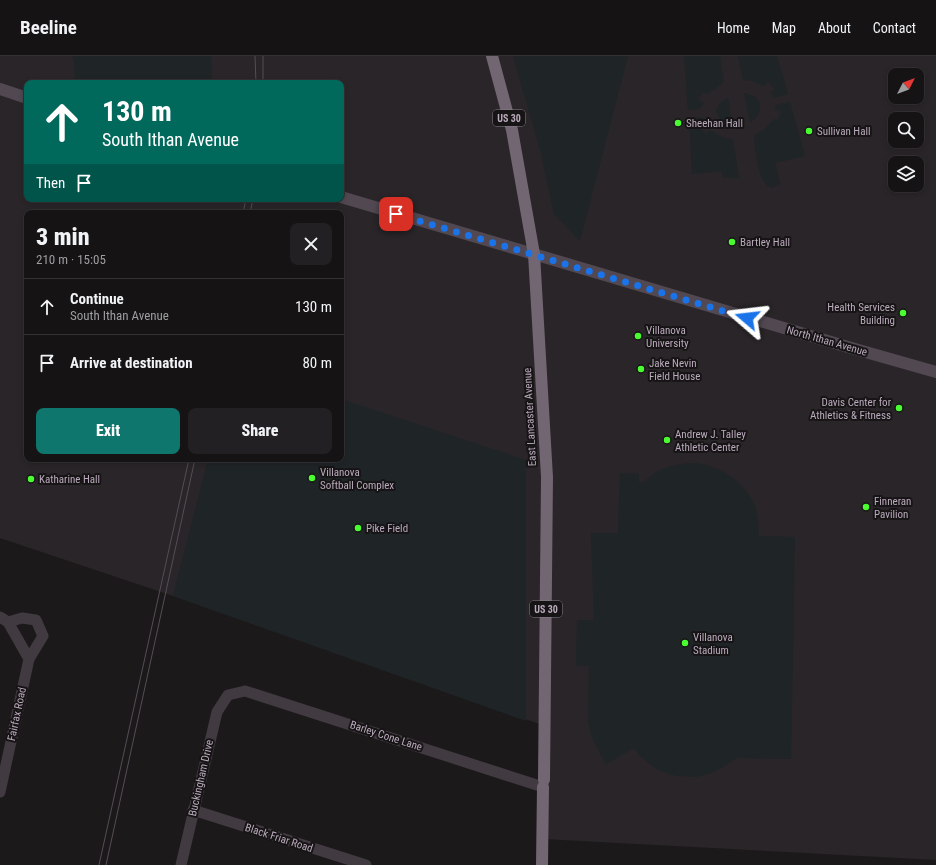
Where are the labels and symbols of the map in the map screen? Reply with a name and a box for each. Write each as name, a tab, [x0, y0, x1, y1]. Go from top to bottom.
north arrow	[888, 68, 924, 104]
road number: US 30	[493, 110, 525, 126]
place label: Sheehan Hall	[686, 117, 743, 130]
marker: Sheehan Hall	[673, 118, 683, 128]
place label: Sullivan Hall	[817, 125, 870, 138]
marker: Sullivan Hall	[804, 126, 814, 136]
pin	[379, 197, 413, 231]
place label: Bartley Hall	[740, 236, 790, 249]
marker: Bartley Hall	[727, 237, 737, 247]
position arrow	[726, 297, 768, 339]
place label: Health Services Building	[827, 301, 895, 327]
marker: Health Services Building	[898, 308, 908, 318]
street label: North Ithan Avenue	[785, 323, 869, 359]
place label: Villanova University	[646, 324, 689, 350]
marker: Villanova University	[633, 331, 643, 341]
place label: Jake Nevin Field House	[649, 357, 700, 383]
marker: Jake Nevin Field House	[636, 364, 646, 374]
street label: East Lancaster Avenue	[521, 367, 539, 467]
place label: Davis Center for Athletics & Fitness	[810, 396, 892, 422]
marker: Davis Center for Athletics & Fitness	[894, 403, 904, 413]
place label: Andrew J. Talley Athletic Center	[675, 428, 746, 454]
marker: Andrew J. Talley Athletic Center	[662, 435, 672, 445]
place label: Villanova Softball Complex	[320, 466, 394, 492]
place label: Katharine Hall	[39, 473, 100, 486]
marker: Villanova Softball Complex	[307, 473, 317, 483]
marker: Katharine Hall	[26, 474, 36, 484]
place label: Finneran Pavilion	[874, 495, 911, 521]
marker: Finneran Pavilion	[861, 502, 871, 512]
place label: Pike Field	[366, 522, 408, 535]
marker: Pike Field	[353, 523, 363, 533]
road number: US 30	[530, 601, 562, 617]
place label: Villanova Stadium	[693, 631, 733, 657]
marker: Villanova Stadium	[680, 638, 690, 648]
street label: Fairfax Road	[5, 686, 29, 742]
street label: Barley Cone Lane	[348, 718, 424, 754]
street label: Buckingham Drive	[186, 739, 216, 817]
street label: Black Friar Road	[243, 821, 315, 855]

